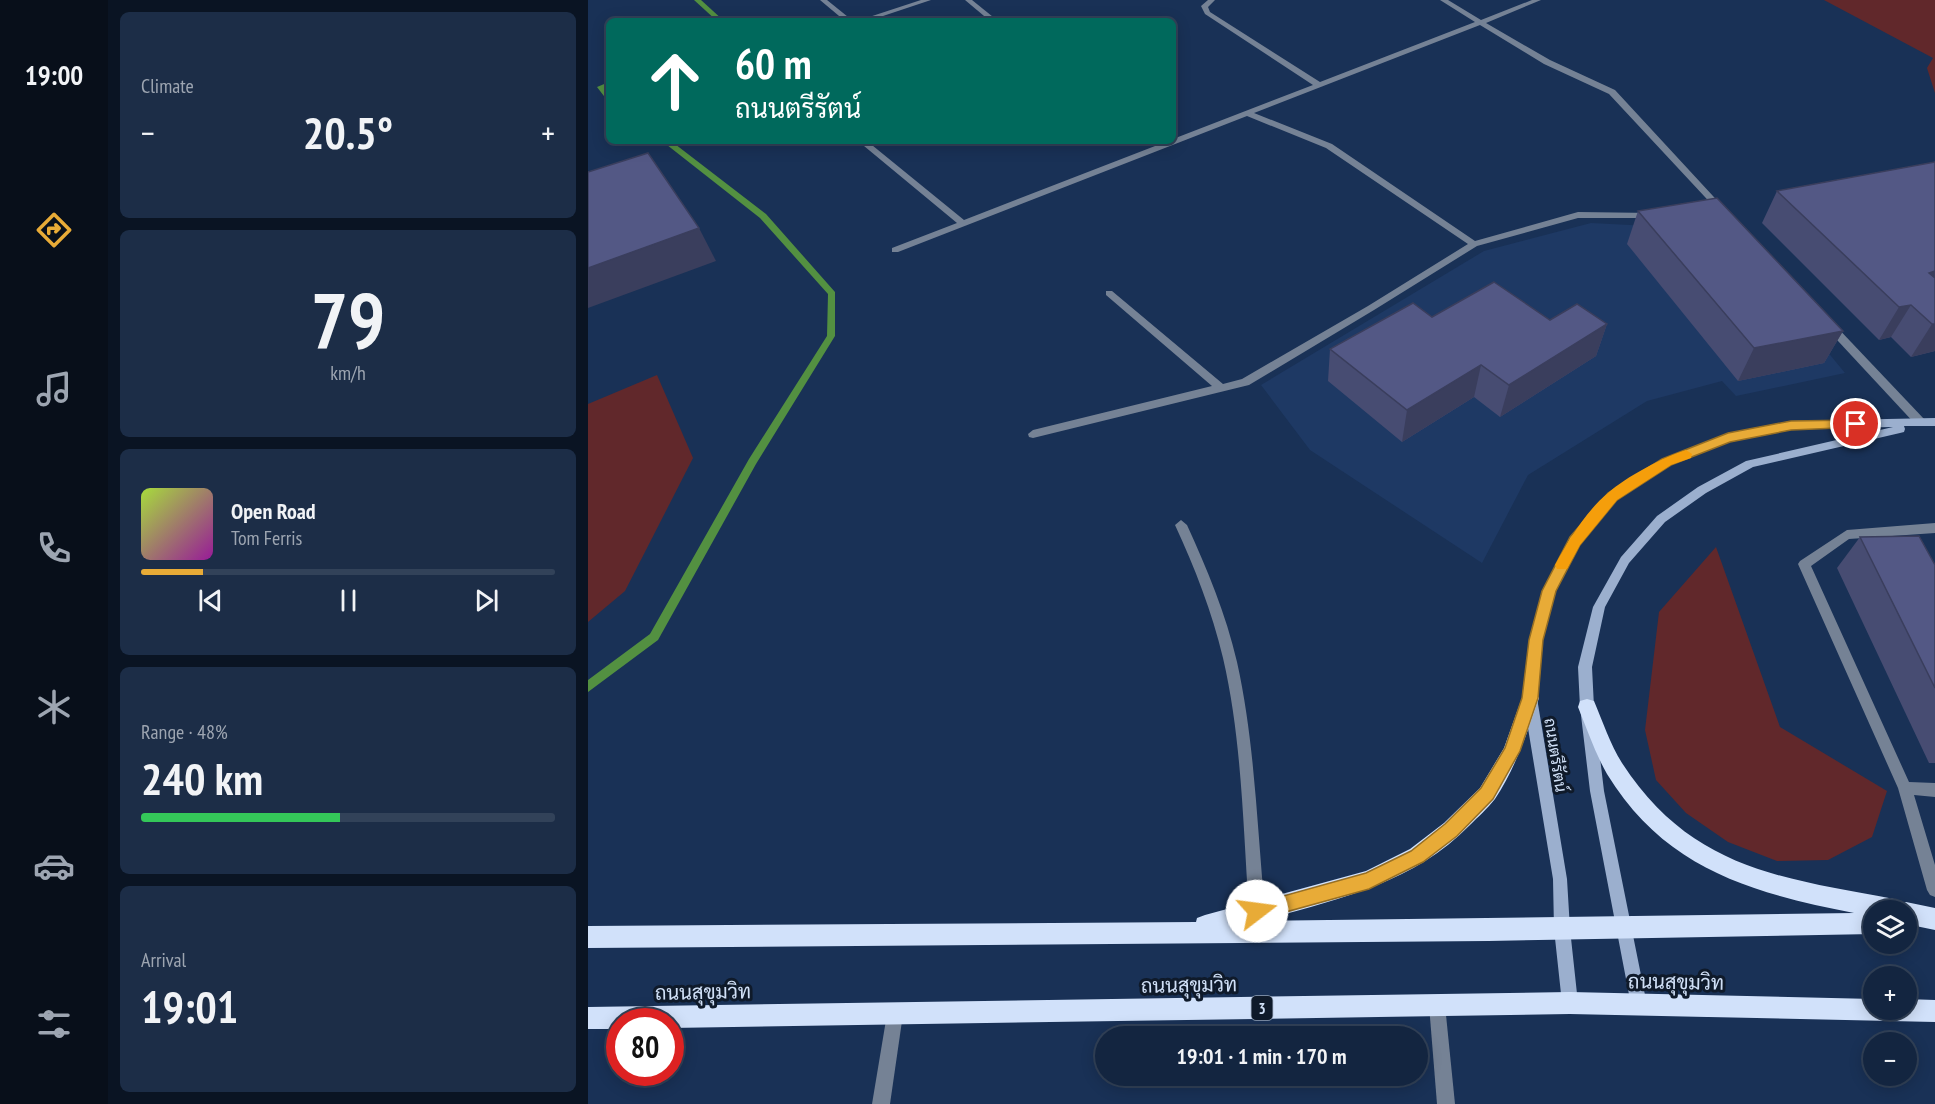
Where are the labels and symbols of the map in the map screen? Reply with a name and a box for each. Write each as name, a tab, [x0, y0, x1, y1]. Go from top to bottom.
pin	[1830, 398, 1881, 449]
street label: ถนนตรีรัตน์	[1540, 716, 1574, 794]
position arrow	[1225, 879, 1289, 943]
street label: ถนนสุขุมวิท	[1628, 968, 1724, 997]
street label: ถนนสุขุมวิท	[1141, 971, 1237, 1000]
street label: ถนนสุขุมวิท	[655, 978, 751, 1007]
road number: 3	[1252, 996, 1272, 1020]
speed limit sign: 80	[606, 1008, 684, 1086]

